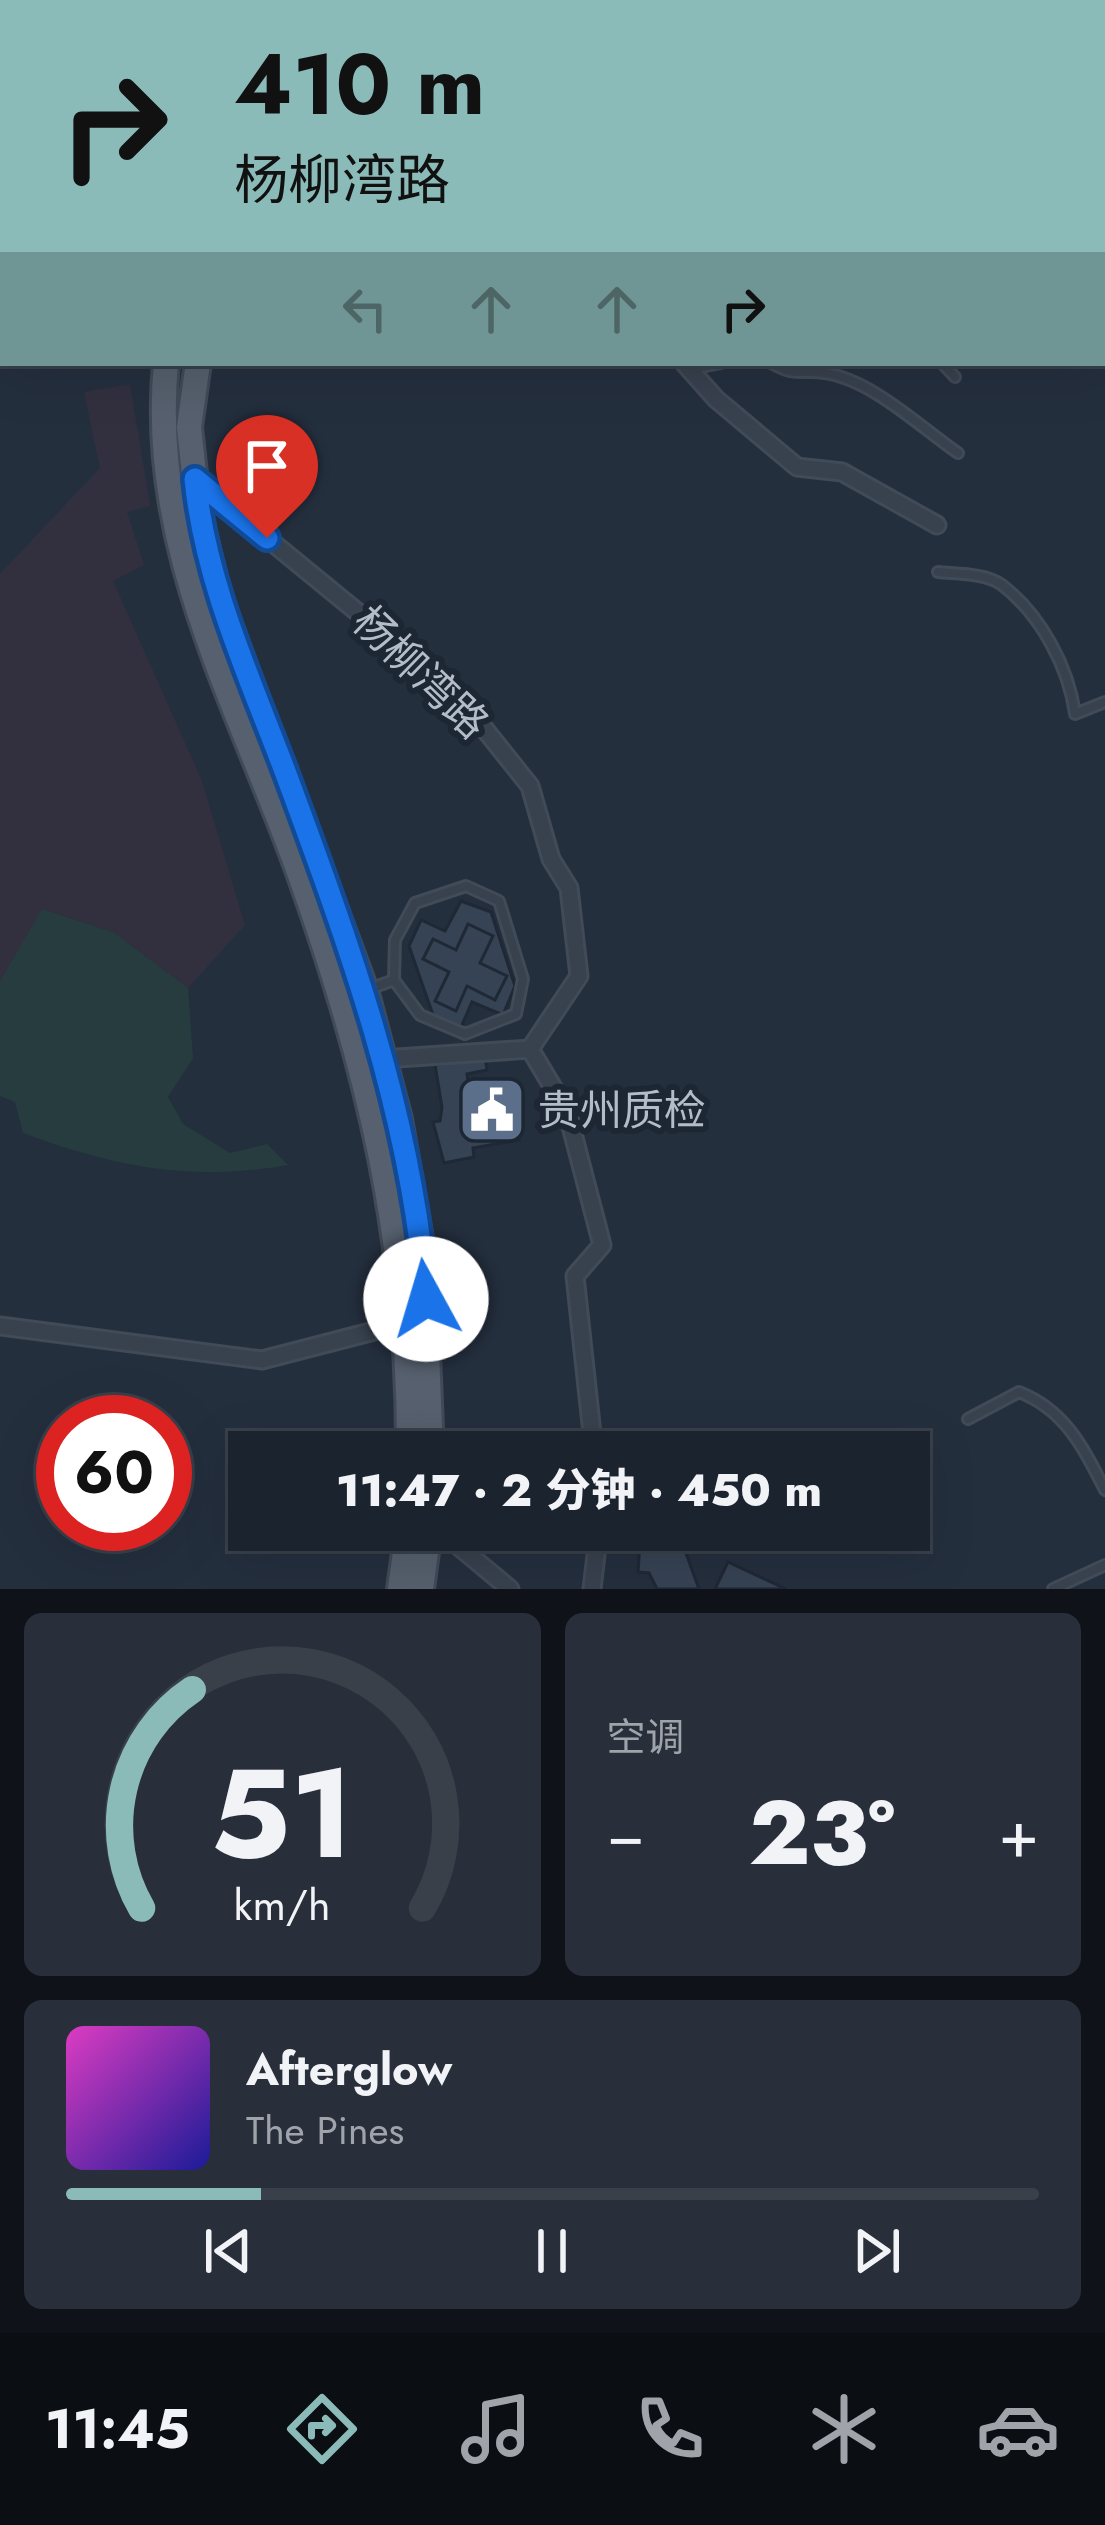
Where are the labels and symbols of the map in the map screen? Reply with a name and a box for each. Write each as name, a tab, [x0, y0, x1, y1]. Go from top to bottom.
pin	[216, 415, 318, 538]
street label: 杨柳湾路	[339, 592, 502, 753]
public building icon: 贵州质检	[457, 1075, 527, 1145]
place label: 贵州质检	[538, 1080, 706, 1141]
position arrow	[363, 1236, 489, 1362]
speed limit sign: 60	[36, 1395, 192, 1551]

